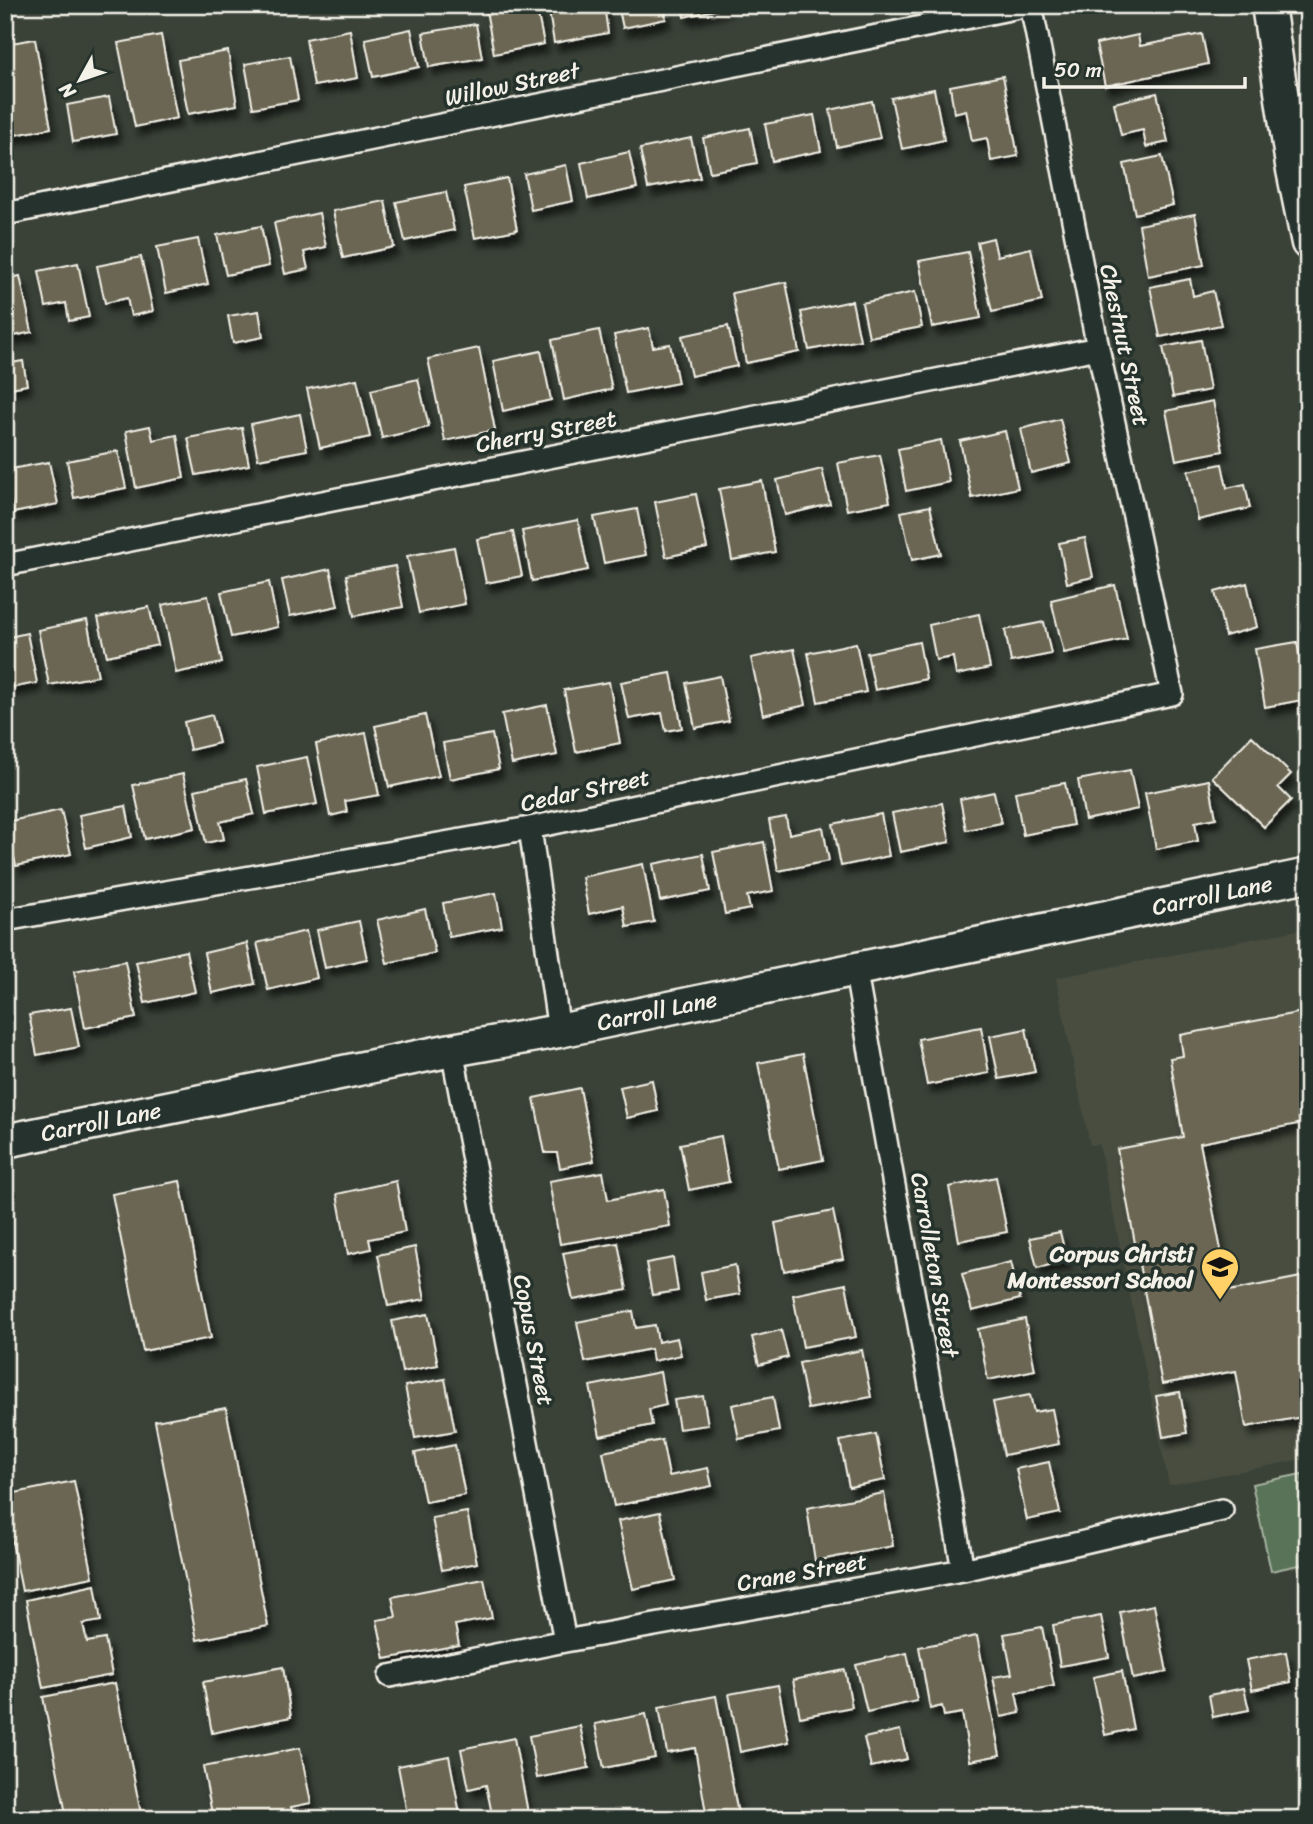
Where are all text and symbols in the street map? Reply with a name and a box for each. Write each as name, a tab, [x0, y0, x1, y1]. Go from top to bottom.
north arrow	[46, 46, 116, 116]
scale bar	[1044, 46, 1245, 90]
street label: Willow Street	[441, 50, 585, 119]
text: 50 m	[1054, 51, 1102, 89]
text: N	[50, 74, 85, 107]
street label: Chestnut Street	[1087, 260, 1162, 430]
street label: Cherry Street	[472, 398, 620, 465]
street label: Cedar Street	[517, 757, 654, 824]
street label: Carroll Lane	[1148, 863, 1276, 928]
street label: Carroll Lane	[593, 979, 721, 1044]
street label: Carroll Lane	[37, 1090, 165, 1154]
street label: Carrolleton Street	[898, 1169, 971, 1362]
place label: Corpus Christi Montessori School	[1007, 1234, 1195, 1301]
school or university icon: Corpus Christi Montessori School	[1199, 1246, 1241, 1301]
street label: Copus Street	[501, 1271, 566, 1409]
street label: Crane Street	[734, 1541, 870, 1604]

